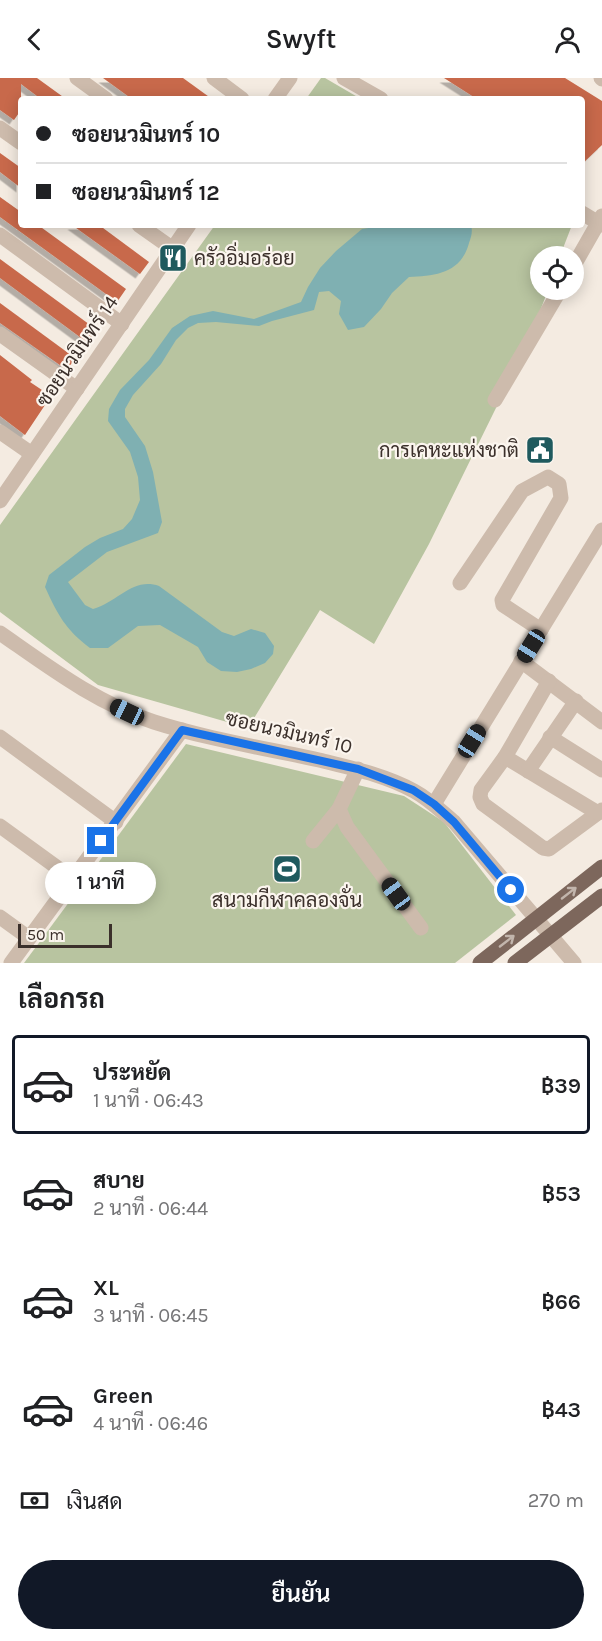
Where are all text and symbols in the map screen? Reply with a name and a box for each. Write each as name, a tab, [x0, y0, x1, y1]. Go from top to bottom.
icon: back	[18, 23, 51, 56]
text: Swyft	[266, 23, 336, 55]
icon: person	[551, 23, 584, 56]
text: ซอยนวมินทร์ 10	[72, 122, 220, 148]
text: ซอยนวมินทร์ 12	[72, 180, 220, 206]
restaurant icon: ครัวอิ่มอร่อย	[157, 242, 189, 274]
place label: ครัวอิ่มอร่อย	[194, 242, 295, 270]
map controls	[530, 246, 584, 300]
button: locate	[530, 246, 584, 300]
street label: ซอยนวมินทร์ 14	[29, 290, 123, 411]
public building icon: การเคหะแห่งชาติ	[524, 434, 556, 466]
place label: การเคหะแห่งชาติ	[379, 438, 519, 462]
car	[514, 626, 548, 666]
car	[107, 696, 147, 728]
street label: ซอยนวมินทร์ 10	[223, 704, 355, 758]
car	[455, 721, 489, 761]
route end	[87, 827, 114, 854]
sports icon: สนามกีฬาคลองจั่น	[271, 853, 303, 885]
callout: 1 นาที	[45, 862, 156, 904]
text: 1 นาที	[76, 871, 125, 894]
car	[378, 874, 414, 914]
route start	[497, 876, 524, 903]
place label: สนามกีฬาคลองจั่น	[212, 884, 362, 912]
one-way arrow	[560, 887, 576, 900]
scale bar	[18, 921, 112, 948]
text: 50 m	[27, 925, 64, 944]
one-way arrow	[499, 935, 515, 948]
text: เลือกรถ	[18, 983, 105, 1015]
icon: car	[21, 1058, 75, 1112]
text: ประหยัด	[93, 1060, 171, 1086]
text: ฿39	[541, 1073, 581, 1099]
text: 1 นาที · 06:43	[93, 1089, 204, 1112]
icon: car	[21, 1166, 75, 1220]
text: สบาย	[93, 1168, 145, 1194]
text: ฿53	[542, 1181, 581, 1207]
text: 2 นาที · 06:44	[93, 1197, 208, 1220]
icon: car	[21, 1274, 75, 1328]
text: XL	[93, 1275, 119, 1301]
text: ฿66	[542, 1289, 581, 1315]
text: 3 นาที · 06:45	[93, 1304, 209, 1327]
icon: car	[21, 1382, 75, 1436]
text: Green	[93, 1383, 154, 1409]
text: ฿43	[541, 1397, 581, 1423]
text: 4 นาที · 06:46	[93, 1412, 208, 1435]
icon: cash	[18, 1484, 51, 1517]
text: เงินสด	[66, 1489, 123, 1515]
text: 270 m	[528, 1489, 584, 1512]
button: ยืนยัน	[18, 1560, 584, 1629]

